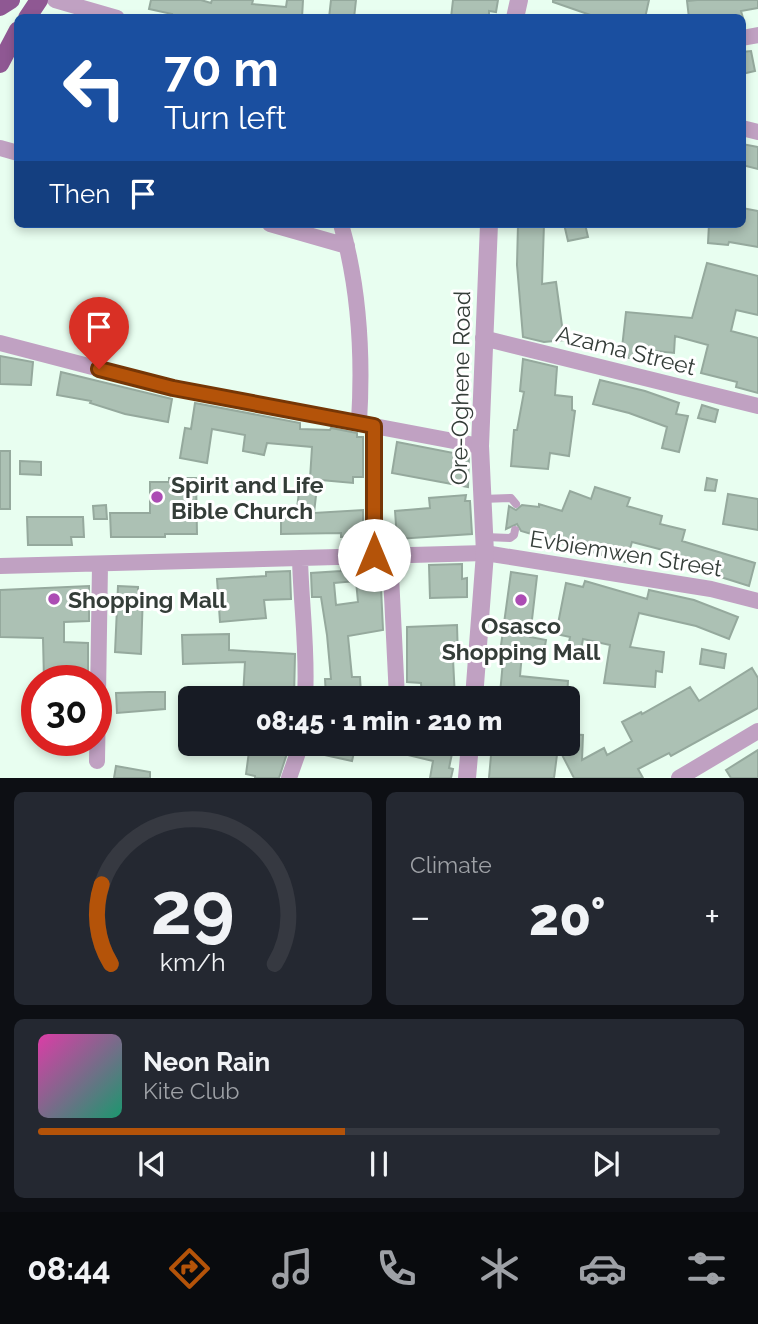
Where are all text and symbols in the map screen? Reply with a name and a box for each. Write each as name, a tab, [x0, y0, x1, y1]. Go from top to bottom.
text: 70 m	[164, 40, 279, 97]
icon: left	[49, 42, 140, 133]
text: Turn left	[164, 99, 286, 136]
icon: arrive	[124, 175, 162, 213]
text: Then	[49, 179, 110, 209]
street label: Ore-Oghene Road	[445, 291, 475, 485]
pin	[69, 297, 129, 369]
icon: arrive	[80, 308, 118, 346]
street label: Azama Street	[554, 320, 699, 380]
place label: Spirit and Life Bible Church	[171, 471, 324, 524]
marker: Spirit and Life Bible Church	[149, 489, 165, 505]
position arrow	[337, 518, 411, 592]
street label: Evbiemwen Street	[528, 524, 724, 582]
place label: Shopping Mall	[68, 586, 227, 613]
marker: Shopping Mall	[46, 591, 62, 607]
marker: Osasco Shopping Mall	[513, 592, 529, 608]
place label: Osasco Shopping Mall	[442, 612, 601, 665]
speed limit sign: 30	[21, 665, 112, 756]
text: 08:45 · 1 min · 210 m	[256, 706, 502, 736]
text: Climate	[410, 851, 492, 878]
text: 29	[151, 867, 235, 952]
text: 20°	[529, 886, 606, 947]
text: −	[410, 894, 430, 939]
text: +	[704, 894, 720, 939]
text: km/h	[160, 947, 226, 977]
text: Neon Rain	[143, 1047, 270, 1077]
text: Kite Club	[143, 1077, 240, 1104]
icon: previous	[133, 1145, 171, 1183]
icon: pause	[360, 1145, 398, 1183]
icon: next	[587, 1145, 625, 1183]
icon: directions	[165, 1244, 214, 1293]
icon: music	[268, 1244, 317, 1293]
icon: phone	[372, 1244, 421, 1293]
icon: climate	[475, 1244, 524, 1293]
icon: car	[578, 1244, 627, 1293]
icon: filters	[682, 1244, 731, 1293]
text: 08:44	[27, 1250, 111, 1287]

